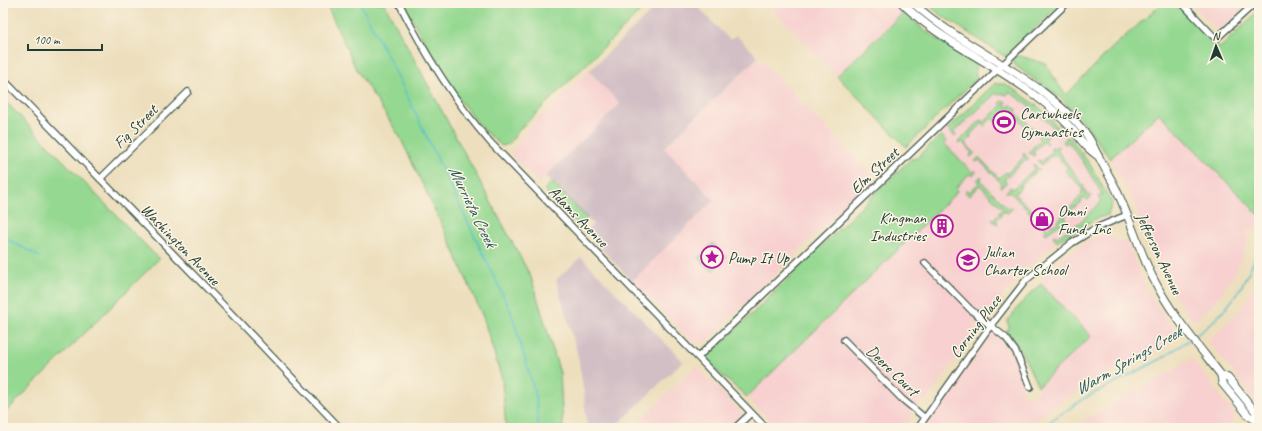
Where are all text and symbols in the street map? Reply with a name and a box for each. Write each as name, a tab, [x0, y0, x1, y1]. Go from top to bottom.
scale bar	[28, 26, 102, 52]
north arrow	[1196, 26, 1236, 66]
text: N	[1212, 29, 1221, 43]
text: 100 m	[34, 32, 61, 48]
street label: Fig Street	[109, 99, 163, 153]
place label: Cartwheels Gymnastics	[1020, 104, 1084, 142]
sports icon: Cartwheels Gymnastics	[991, 109, 1017, 135]
street label: Elm Street	[846, 142, 904, 198]
water label: Murrieta Creek	[444, 162, 502, 253]
street label: Adams Avenue	[544, 182, 614, 253]
street label: Washington Avenue	[136, 200, 226, 291]
place label: Omni Fund, Inc	[1058, 201, 1112, 239]
shop icon: Omni Fund, Inc	[1029, 206, 1055, 232]
place label: Kingman Industries	[870, 208, 928, 246]
street label: Jefferson Avenue	[1131, 208, 1187, 299]
building icon: Kingman Industries	[929, 213, 955, 239]
place label: Julian Charter School	[983, 242, 1070, 280]
place icon: Pump It Up	[699, 244, 725, 270]
school or university icon: Julian Charter School	[955, 247, 981, 273]
place label: Pump It Up	[728, 248, 790, 268]
street label: Corning Place	[946, 290, 1007, 362]
water label: Warm Springs Creek	[1071, 320, 1188, 399]
street label: Deere Court	[862, 341, 925, 402]

